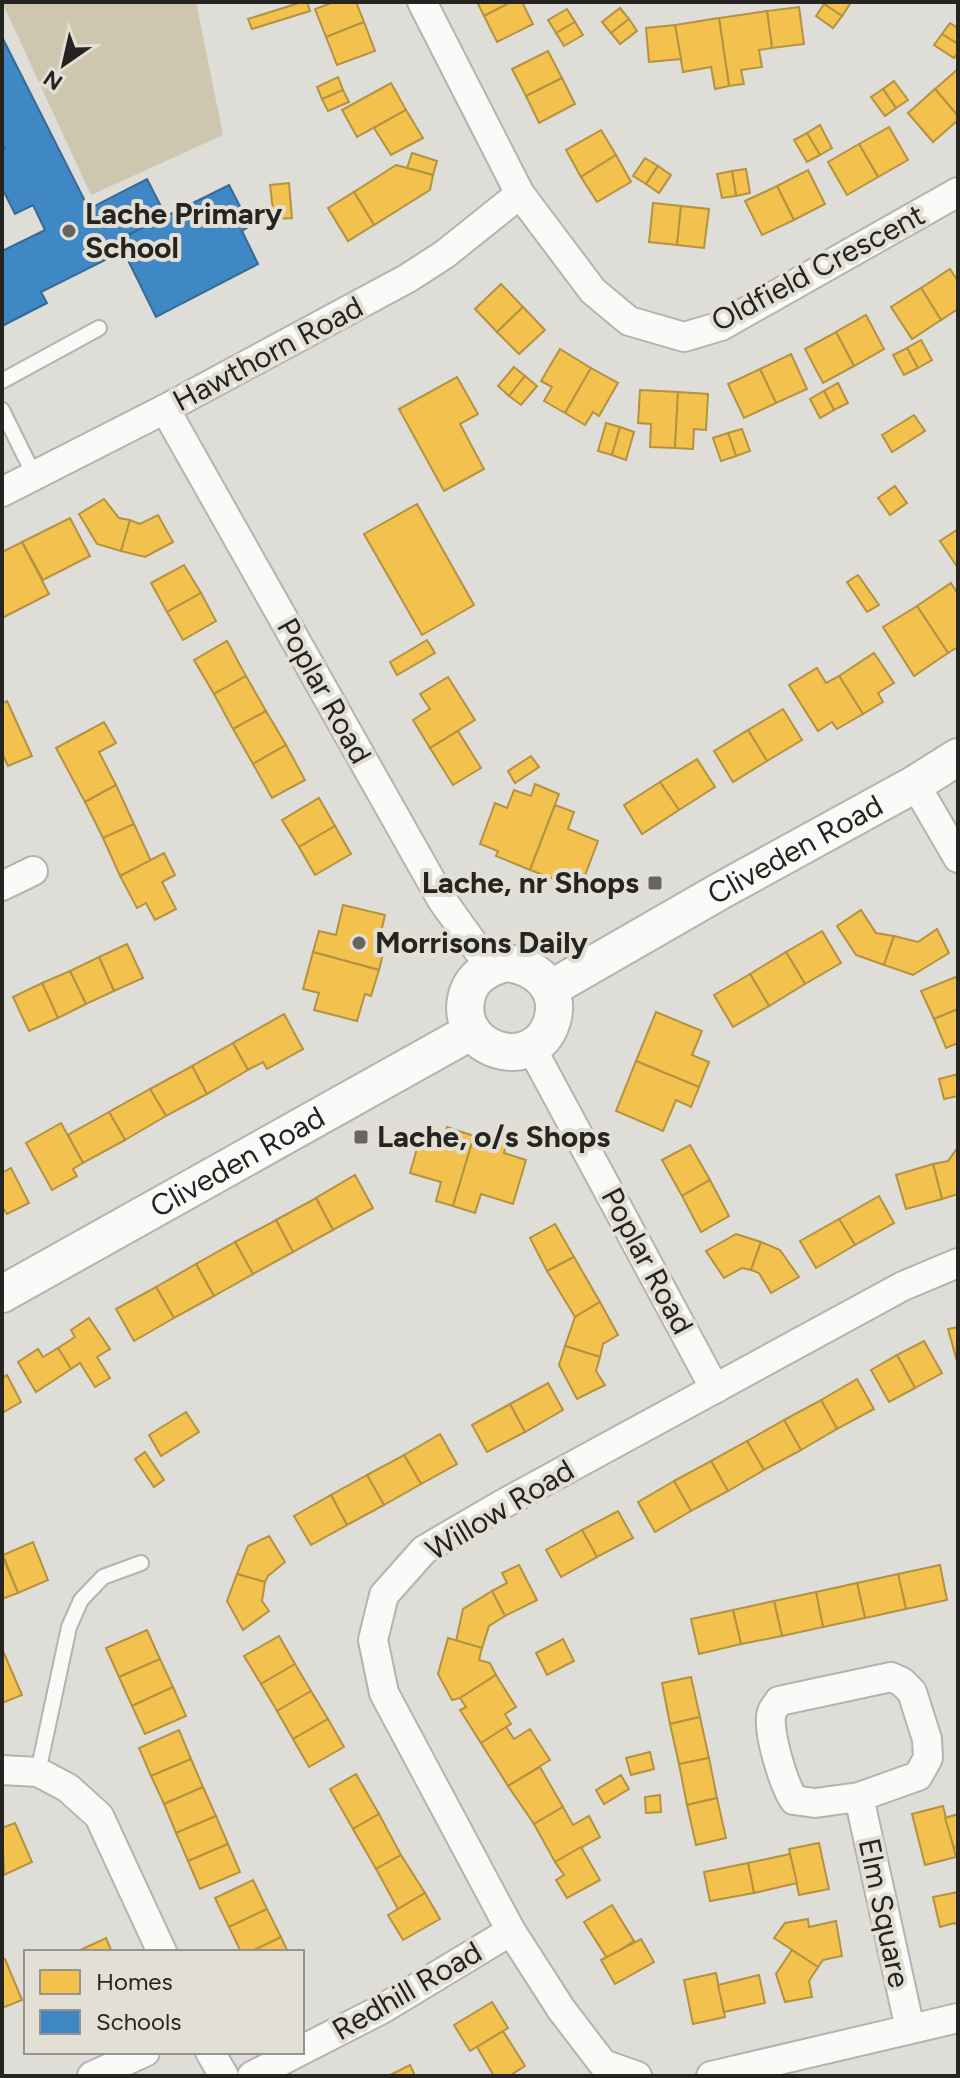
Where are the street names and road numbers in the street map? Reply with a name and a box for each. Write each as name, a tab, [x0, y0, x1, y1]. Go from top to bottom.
street label: Oldfield Crescent	[705, 196, 931, 339]
street label: Hawthorn Road	[166, 288, 369, 419]
street label: Poplar Road	[269, 612, 380, 770]
street label: Cliveden Road	[701, 786, 889, 912]
street label: Cliveden Road	[144, 1098, 331, 1225]
street label: Poplar Road	[593, 1181, 702, 1340]
street label: Willow Road	[419, 1451, 580, 1568]
street label: Elm Square	[851, 1835, 918, 1991]
street label: Redhill Road	[326, 1933, 488, 2048]

